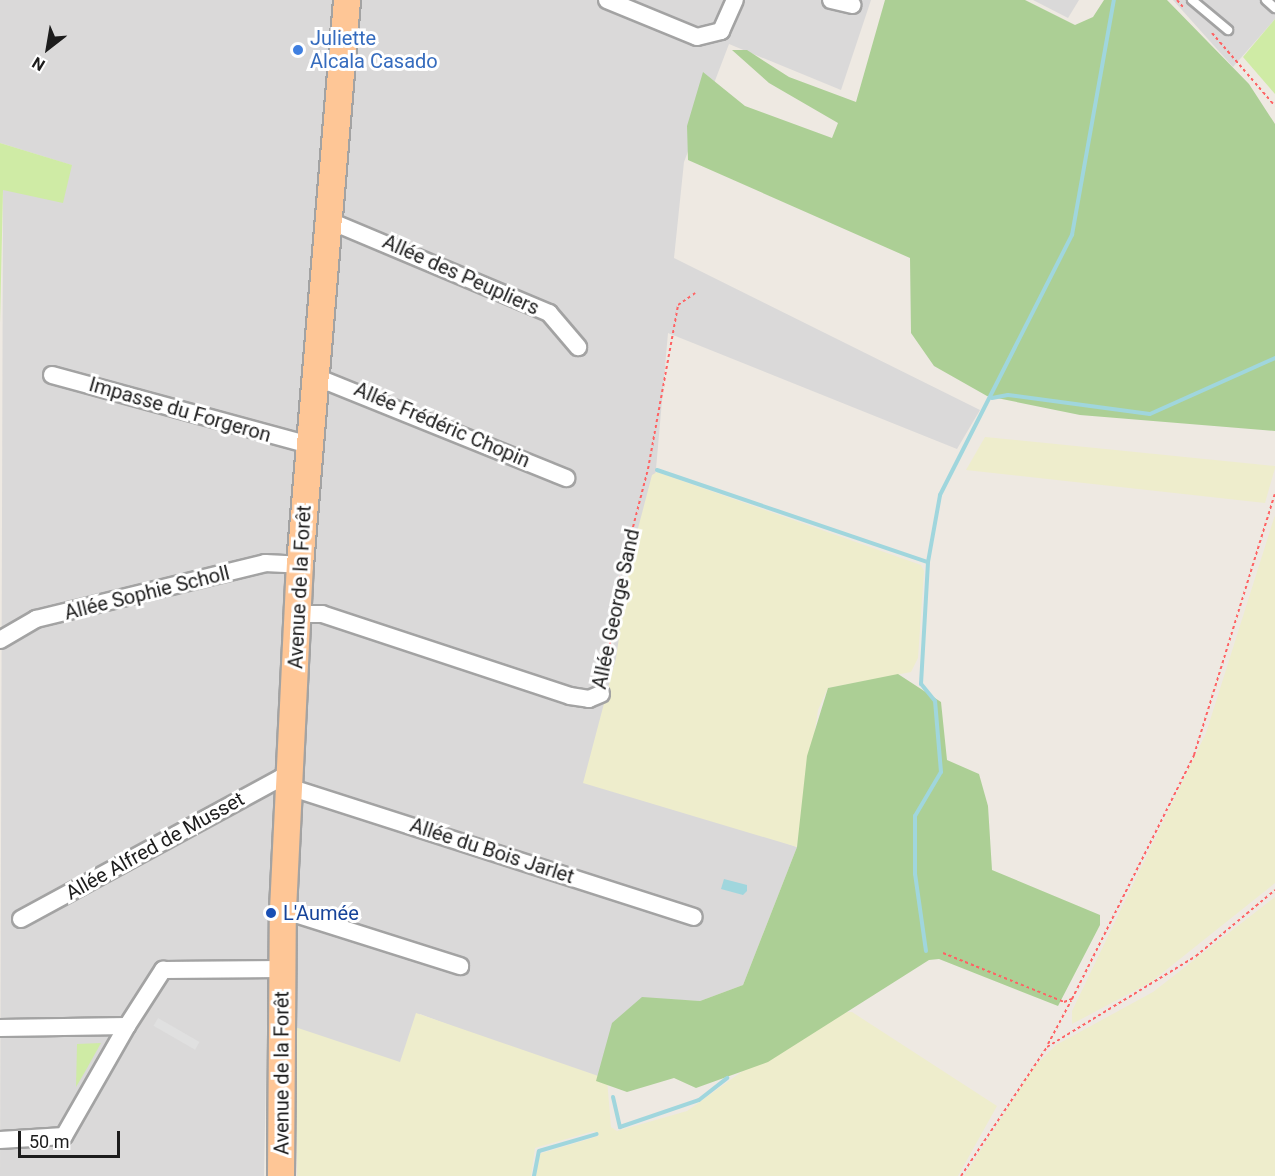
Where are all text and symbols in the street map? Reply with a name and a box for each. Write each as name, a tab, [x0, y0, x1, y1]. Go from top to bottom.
north arrow	[18, 18, 78, 78]
place label: Juliette Alcala Casado	[310, 27, 438, 74]
marker: Juliette Alcala Casado	[291, 43, 305, 57]
text: N	[29, 53, 48, 75]
street label: Allée des Peupliers	[379, 230, 543, 320]
street label: Impasse du Forgeron	[86, 373, 274, 447]
street label: Allée Frédéric Chopin	[351, 377, 533, 473]
street label: Avenue de la Forêt	[284, 505, 316, 669]
street label: Allée George Sand	[587, 527, 645, 691]
street label: Allée Sophie Scholl	[62, 561, 232, 625]
street label: Allée Alfred de Musset	[62, 787, 248, 905]
street label: Allée du Bois Jarlet	[407, 813, 577, 889]
place label: L'Aumée	[283, 901, 359, 925]
marker: L'Aumée	[264, 906, 278, 920]
street label: Avenue de la Forêt	[270, 991, 294, 1155]
scale bar	[21, 1119, 123, 1157]
text: 50 m	[29, 1131, 69, 1152]

